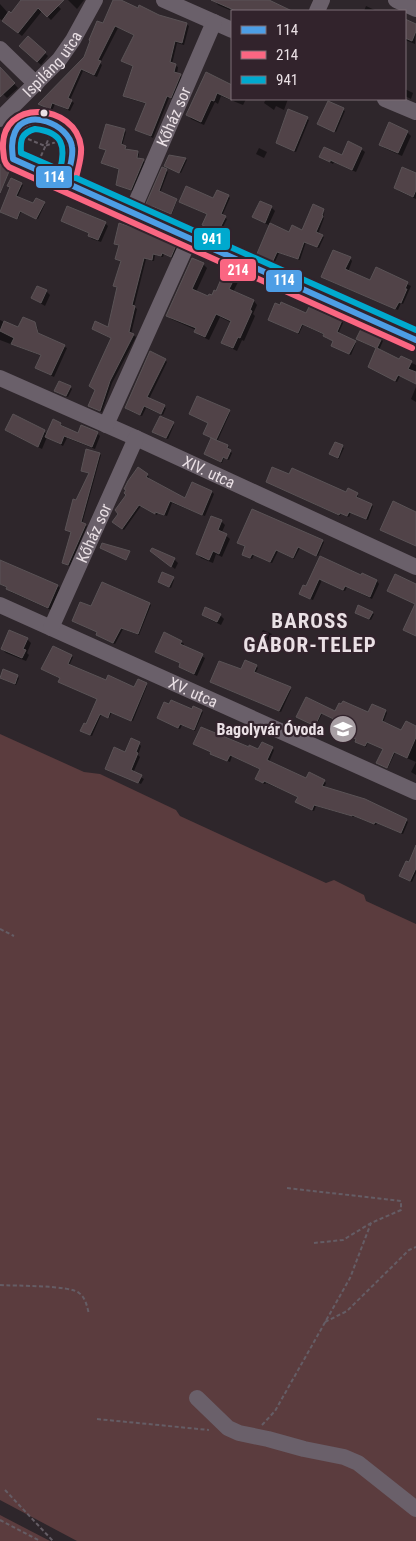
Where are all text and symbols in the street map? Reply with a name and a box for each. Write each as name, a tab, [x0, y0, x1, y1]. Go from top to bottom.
legend	[231, 10, 406, 100]
text: 114	[276, 21, 298, 39]
street label: Ispiláng utca	[18, 28, 86, 101]
text: 214	[276, 46, 298, 64]
text: 941	[276, 71, 298, 89]
street label: Kőház sor	[152, 84, 194, 149]
unlabelled marker	[39, 108, 49, 118]
line badge: 114	[35, 165, 73, 189]
text: 114	[43, 169, 65, 185]
line badge: 941	[193, 227, 231, 251]
text: 941	[201, 231, 223, 247]
line badge: 214	[219, 258, 257, 282]
text: 214	[227, 262, 249, 278]
line badge: 114	[265, 269, 303, 293]
text: 114	[273, 272, 295, 288]
street label: XIV. utca	[180, 451, 238, 492]
street label: Kőház sor	[72, 500, 115, 566]
district label: BAROSS GÁBOR-TELEP	[243, 609, 377, 657]
street label: XV. utca	[166, 673, 221, 711]
school or university icon: Bagolyvár Óvoda	[328, 714, 358, 744]
place label: Bagolyvár Óvoda	[217, 720, 324, 739]

